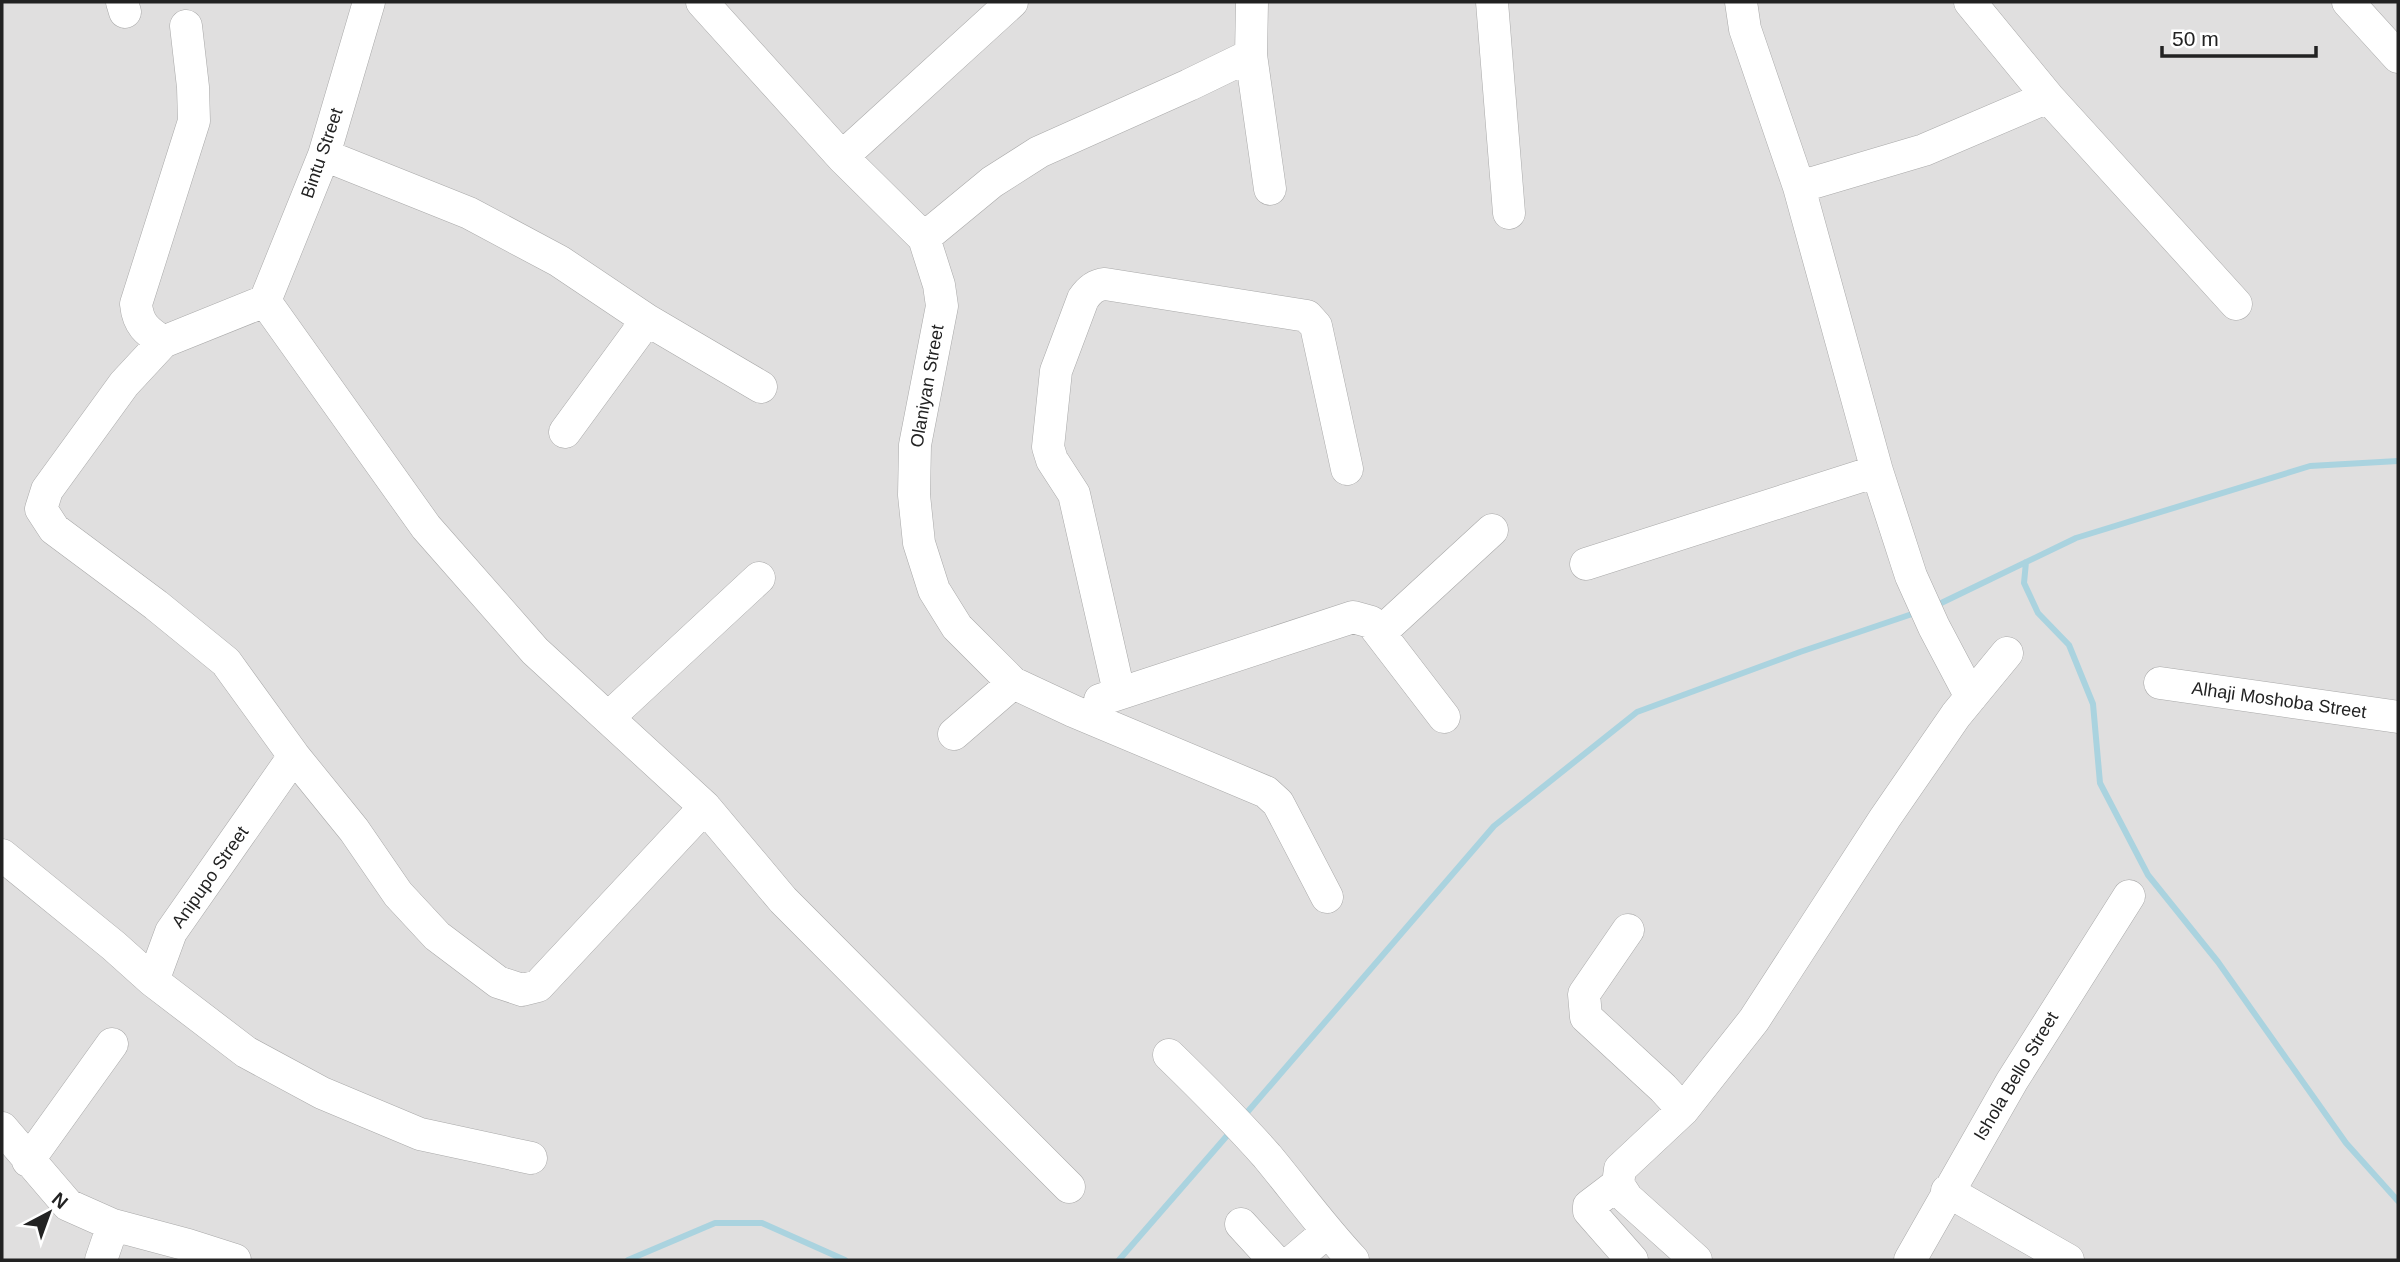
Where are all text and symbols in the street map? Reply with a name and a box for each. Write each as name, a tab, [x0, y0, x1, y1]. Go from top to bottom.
scale bar	[2162, 14, 2316, 58]
text: 50 m	[2172, 27, 2219, 50]
street label: Bintu Street	[297, 105, 347, 201]
street label: Olaniyan Street	[906, 323, 948, 449]
street label: Alhaji Moshoba Street	[2190, 678, 2368, 722]
street label: Anipupo Street	[168, 822, 252, 932]
street label: Ishola Bello Street	[1970, 1008, 2062, 1144]
north arrow	[14, 1178, 84, 1248]
text: N	[48, 1188, 72, 1213]

